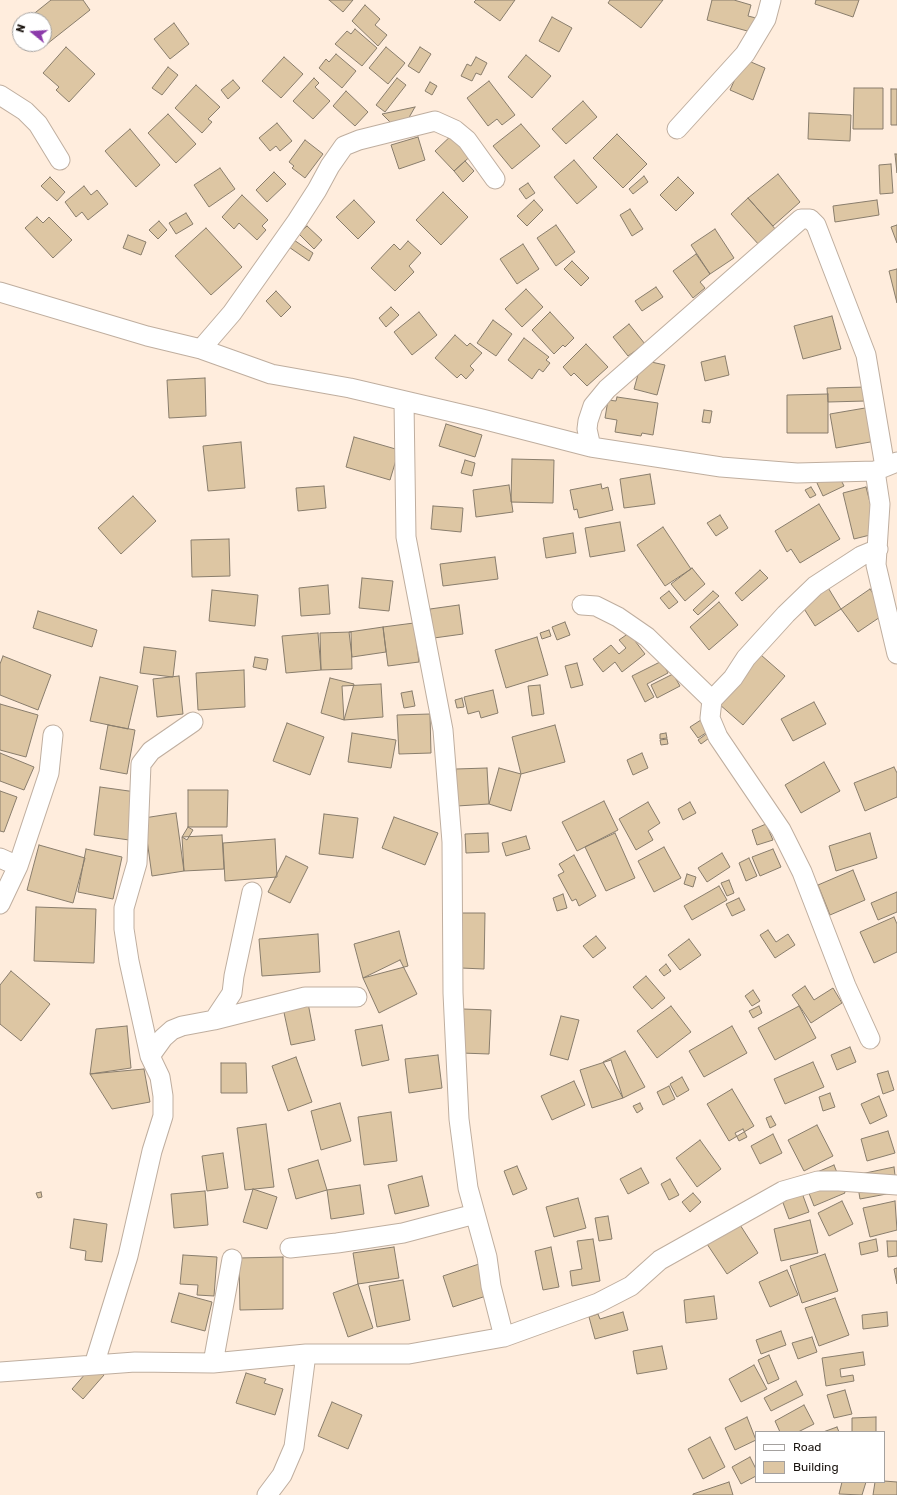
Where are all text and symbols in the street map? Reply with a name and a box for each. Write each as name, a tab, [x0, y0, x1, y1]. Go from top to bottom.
north arrow	[12, 12, 52, 52]
text: N	[14, 23, 28, 34]
legend	[755, 1431, 885, 1483]
text: Road	[793, 1440, 821, 1454]
text: Building	[793, 1460, 839, 1474]

